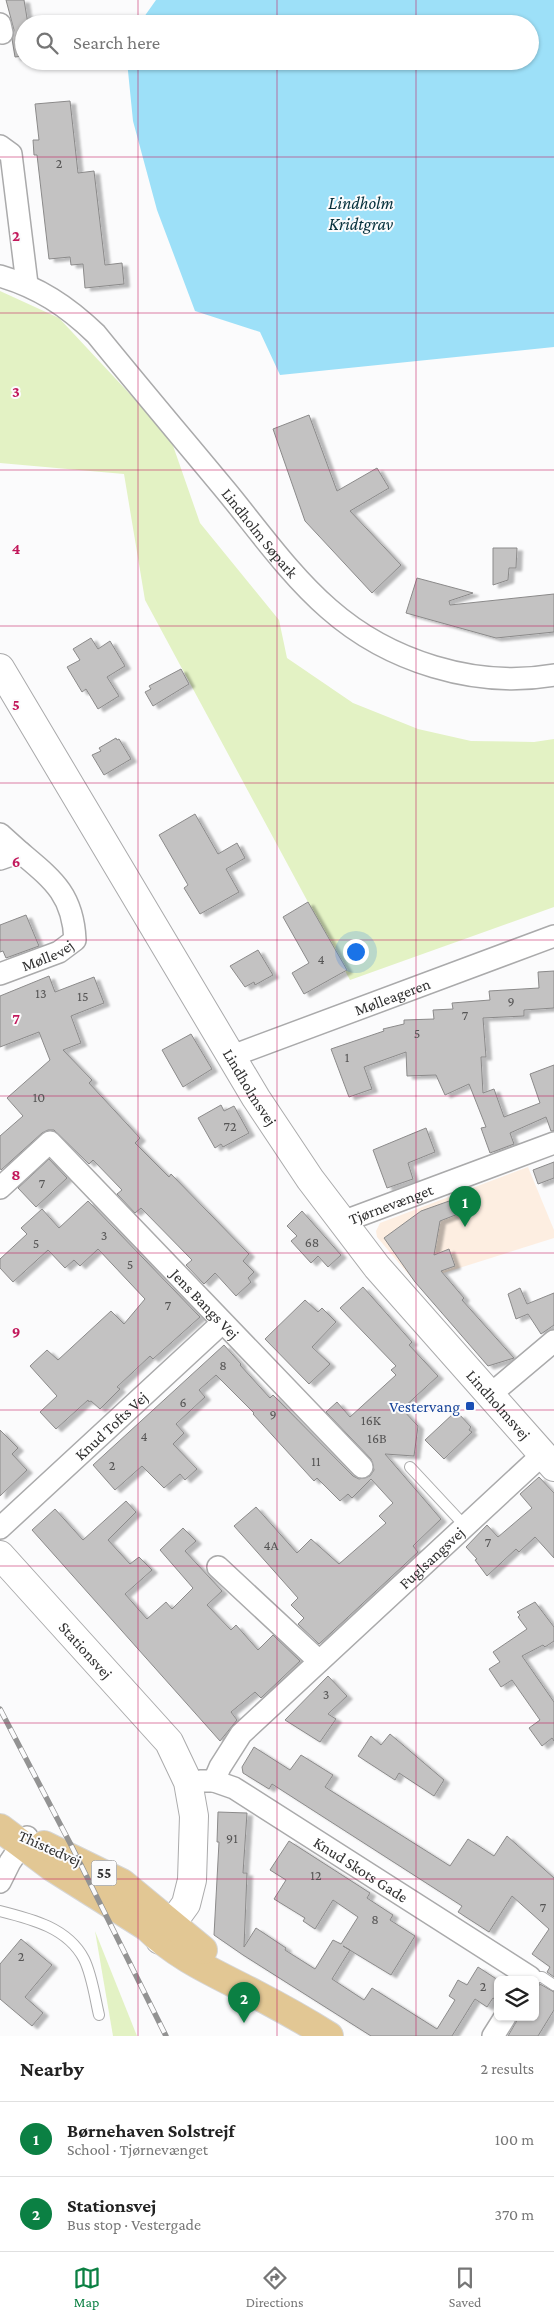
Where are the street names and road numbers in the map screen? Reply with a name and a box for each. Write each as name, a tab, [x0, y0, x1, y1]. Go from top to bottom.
street label: Lindholm Søpark	[219, 485, 302, 581]
street label: Møllevej	[19, 936, 77, 974]
street label: Mølleageren	[352, 974, 433, 1018]
street label: Lindholmsvej	[220, 1046, 280, 1129]
street label: Tjørnevænget	[346, 1180, 436, 1227]
street label: Jens Bangs Vej	[166, 1264, 243, 1343]
street label: Lindholmsvej	[463, 1366, 534, 1443]
street label: Knud Tofts Vej	[71, 1388, 151, 1463]
street label: Fuglsangsvej	[395, 1523, 468, 1592]
street label: Stationsvej	[56, 1618, 116, 1683]
street label: Thistedvej	[16, 1827, 84, 1870]
street label: Knud Skots Gade	[311, 1833, 411, 1905]
road number: 55	[92, 1860, 116, 1886]

